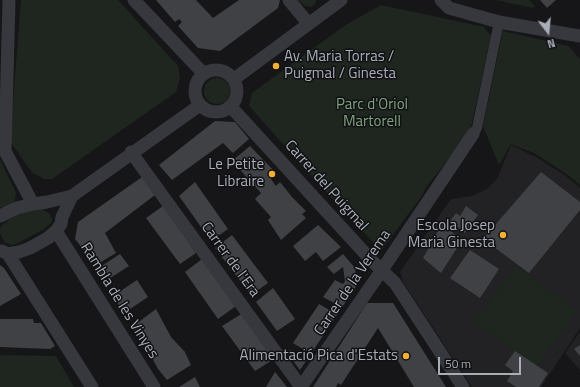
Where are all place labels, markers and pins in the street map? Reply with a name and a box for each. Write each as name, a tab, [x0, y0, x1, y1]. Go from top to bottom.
place label: Av. Maria Torras / Puigmal / Ginesta	[284, 48, 396, 83]
marker: Av. Maria Torras / Puigmal / Ginesta	[271, 61, 281, 71]
place label: Le Petite Libraire	[208, 156, 264, 191]
marker: Le Petite Libraire	[267, 169, 277, 179]
place label: Escola Josep Maria Ginesta	[408, 217, 495, 252]
marker: Escola Josep Maria Ginesta	[498, 230, 508, 240]
place label: Alimentació Pica d'Estats	[239, 347, 398, 365]
marker: Alimentació Pica d'Estats	[401, 351, 411, 361]

